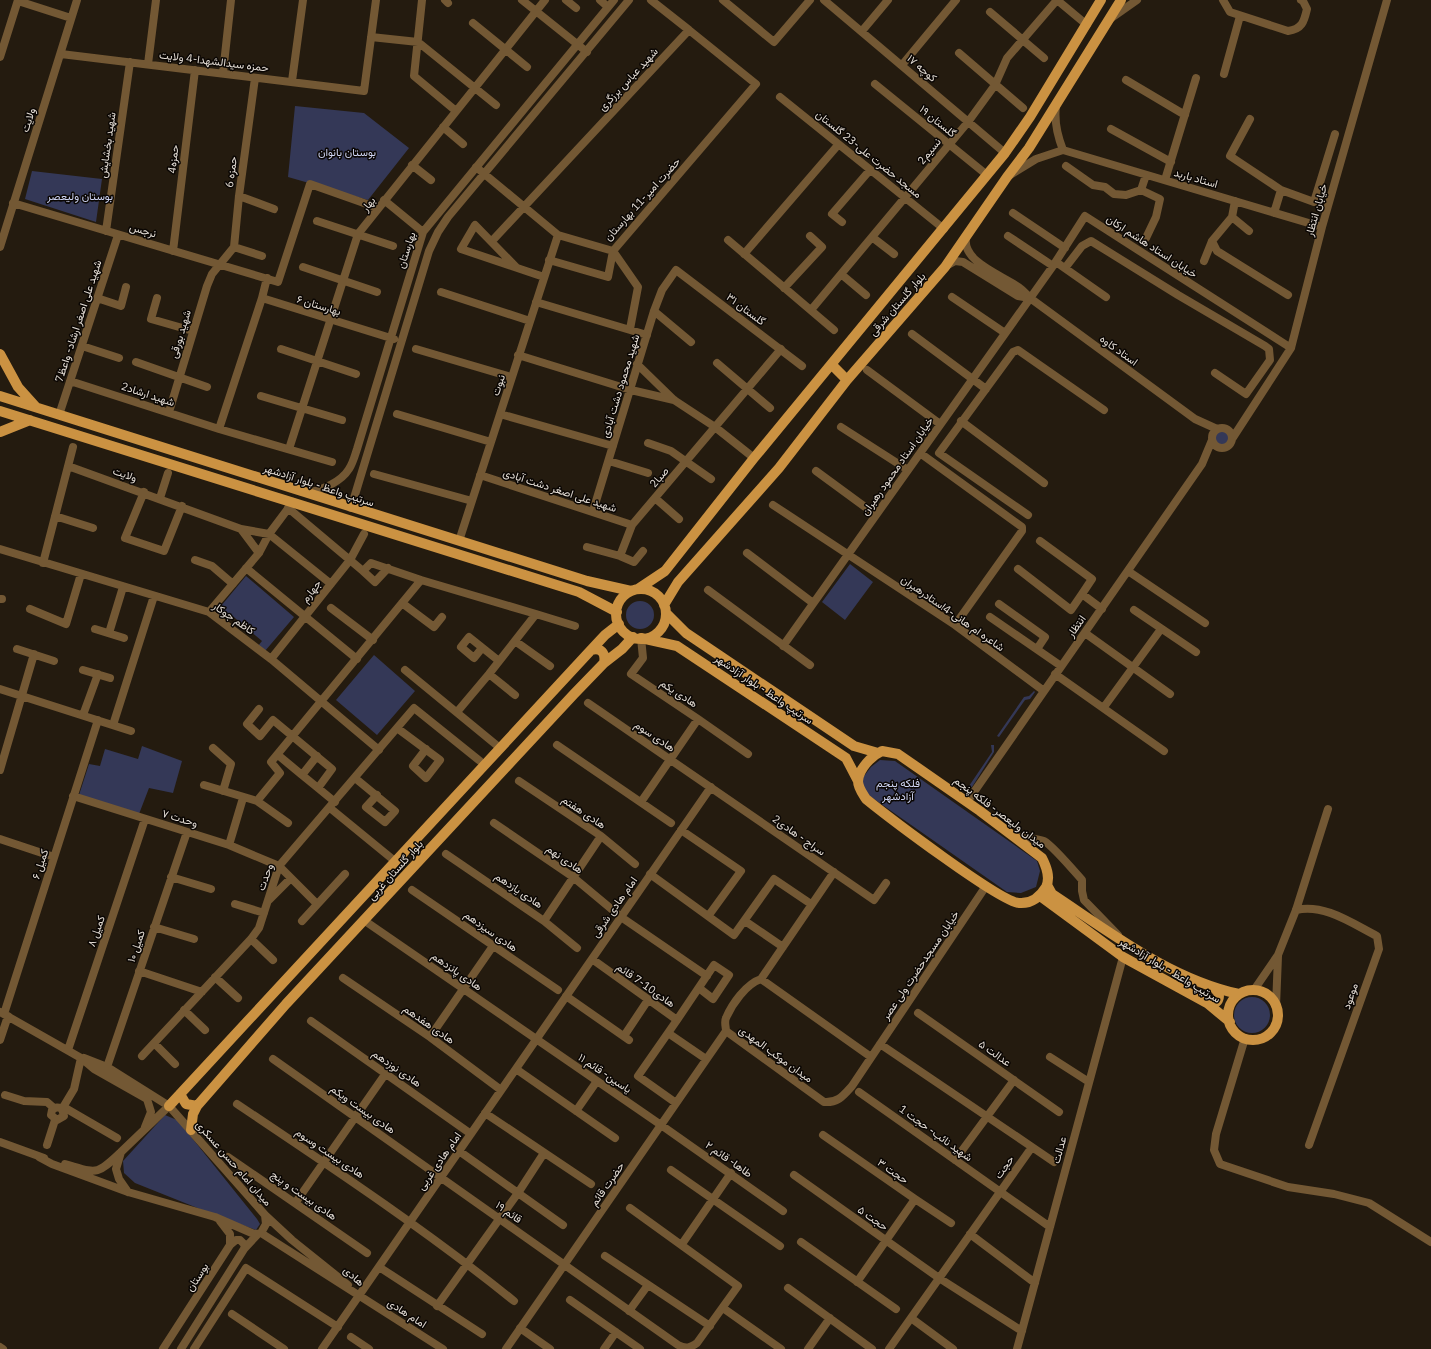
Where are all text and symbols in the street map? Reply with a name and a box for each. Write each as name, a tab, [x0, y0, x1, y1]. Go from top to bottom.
street label: شهید عباس برزگری	[595, 44, 661, 114]
street label: حمزه سیدالشهدا-4 ولایت	[158, 47, 270, 75]
street label: کوچه ۱۷	[904, 51, 940, 86]
street label: گلستان ۱۹	[917, 102, 959, 140]
street label: ولایت	[18, 106, 39, 134]
street label: مسجد حضرت علی-23 گلستان	[813, 107, 925, 201]
street label: شهید بخشایش	[95, 111, 119, 179]
street label: نسیم2	[914, 135, 945, 168]
street label: حمزه4	[164, 144, 182, 174]
park label: بوستان بانوان	[318, 145, 376, 159]
street label: حضرت امیر-11 بهارستان	[601, 154, 683, 244]
street label: حمزه 6	[222, 155, 240, 189]
street label: استاد باربد	[1172, 165, 1220, 191]
street label: خیابان انتظار	[1302, 182, 1330, 239]
park label: بوستان ولیعصر	[46, 189, 113, 203]
street label: بهار	[357, 194, 378, 215]
street label: خیابان استاد هاشم ارکان	[1103, 211, 1200, 282]
street label: نرجس	[128, 219, 158, 241]
street label: بهارستان	[394, 230, 418, 270]
street label: شهید علی اصغر ارشاد- واعظ7	[52, 258, 105, 384]
street label: بلوار گلستان شرقی	[866, 269, 928, 339]
street label: گلستان ۳۱	[724, 290, 768, 328]
street label: بهارستان ۶	[295, 292, 343, 318]
street label: شهید بورقی	[166, 308, 194, 360]
street label: استاد کاوه	[1097, 331, 1141, 369]
street label: شهید محمود دشت آبادی	[598, 332, 642, 439]
street label: نبوت	[488, 373, 508, 397]
street label: شهید ارشاد2	[119, 379, 177, 409]
street label: خیابان استاد محمود رهبران	[858, 414, 936, 518]
street label: سرتیپ واعظ - بلوار آزادشهر	[260, 460, 377, 511]
street label: ولایت	[111, 463, 139, 485]
street label: صبا2	[646, 464, 672, 490]
street label: شهید علی اصغر دشت آبادی	[501, 465, 619, 515]
street label: شاعره ام هانی-4استادرهبران	[898, 572, 1008, 655]
street label: جهارم	[298, 577, 325, 606]
street label: کاظم جوکار	[209, 598, 258, 638]
street label: انتظار	[1063, 612, 1089, 641]
street label: سرتیپ واعظ - بلوار آزادشهر	[711, 650, 816, 728]
street label: هادی یکم	[657, 676, 701, 711]
street label: هادی سوم	[631, 717, 678, 756]
street label: میدان ولیعصر- فلکه پنجم	[951, 773, 1049, 852]
park label: فلکه پنجم آزادشهر	[876, 776, 920, 803]
street label: هادی هفتم	[559, 792, 609, 833]
street label: وحدت ۷	[160, 806, 200, 830]
street label: سراج - هادی2	[769, 812, 829, 859]
street label: بلوار گلستان غربی	[364, 837, 426, 903]
street label: هادی نهم	[543, 841, 586, 878]
street label: کمیل ۶	[29, 847, 51, 881]
street label: وحدت	[254, 861, 276, 892]
street label: هادی یازدهم	[492, 869, 546, 912]
street label: امام هادی شرقی	[588, 874, 641, 941]
street label: هادی سیزدهم	[461, 907, 521, 956]
street label: خیابان مسجدحضرت ولی عصر	[878, 908, 962, 1023]
street label: کمیل ۸	[84, 913, 108, 948]
street label: کمیل ۱۰	[124, 928, 148, 964]
street label: سرتیپ واعظ - بلوار آزادشهر	[1115, 934, 1224, 1007]
street label: هادی پانزدهم	[428, 948, 485, 995]
street label: هادی10-7 قائم	[613, 960, 678, 1011]
street label: موعود	[1339, 981, 1361, 1011]
street label: هادی هفدهم	[400, 1001, 458, 1048]
street label: میدان موکب المهدی	[736, 1023, 816, 1086]
street label: عدالت ۵	[976, 1037, 1014, 1069]
street label: هادی نوزدهم	[369, 1046, 425, 1091]
street label: یاسین- قائم ۱۱	[575, 1050, 634, 1097]
street label: هادی بیست ویکم	[327, 1081, 399, 1138]
street label: شهید نائب- حجت 1	[896, 1102, 976, 1165]
street label: میدان امام حسن عسکری	[192, 1117, 275, 1209]
street label: هادی بیست وسوم	[292, 1125, 368, 1182]
street label: امام هادی غربی	[414, 1129, 465, 1193]
street label: عدالت	[1049, 1135, 1069, 1165]
street label: طاها- قائم ۲	[702, 1138, 755, 1181]
street label: حجت	[991, 1153, 1017, 1181]
street label: حجت ۳	[875, 1155, 911, 1187]
street label: حضرت قائم	[587, 1159, 628, 1209]
street label: هادی بیست و پنج	[268, 1167, 340, 1224]
street label: قائم ۱۹	[492, 1198, 525, 1227]
street label: حجت ۵	[855, 1202, 891, 1234]
street label: بوستان	[183, 1260, 211, 1294]
street label: هادی	[341, 1263, 368, 1289]
street label: امام هادی	[384, 1295, 429, 1332]

